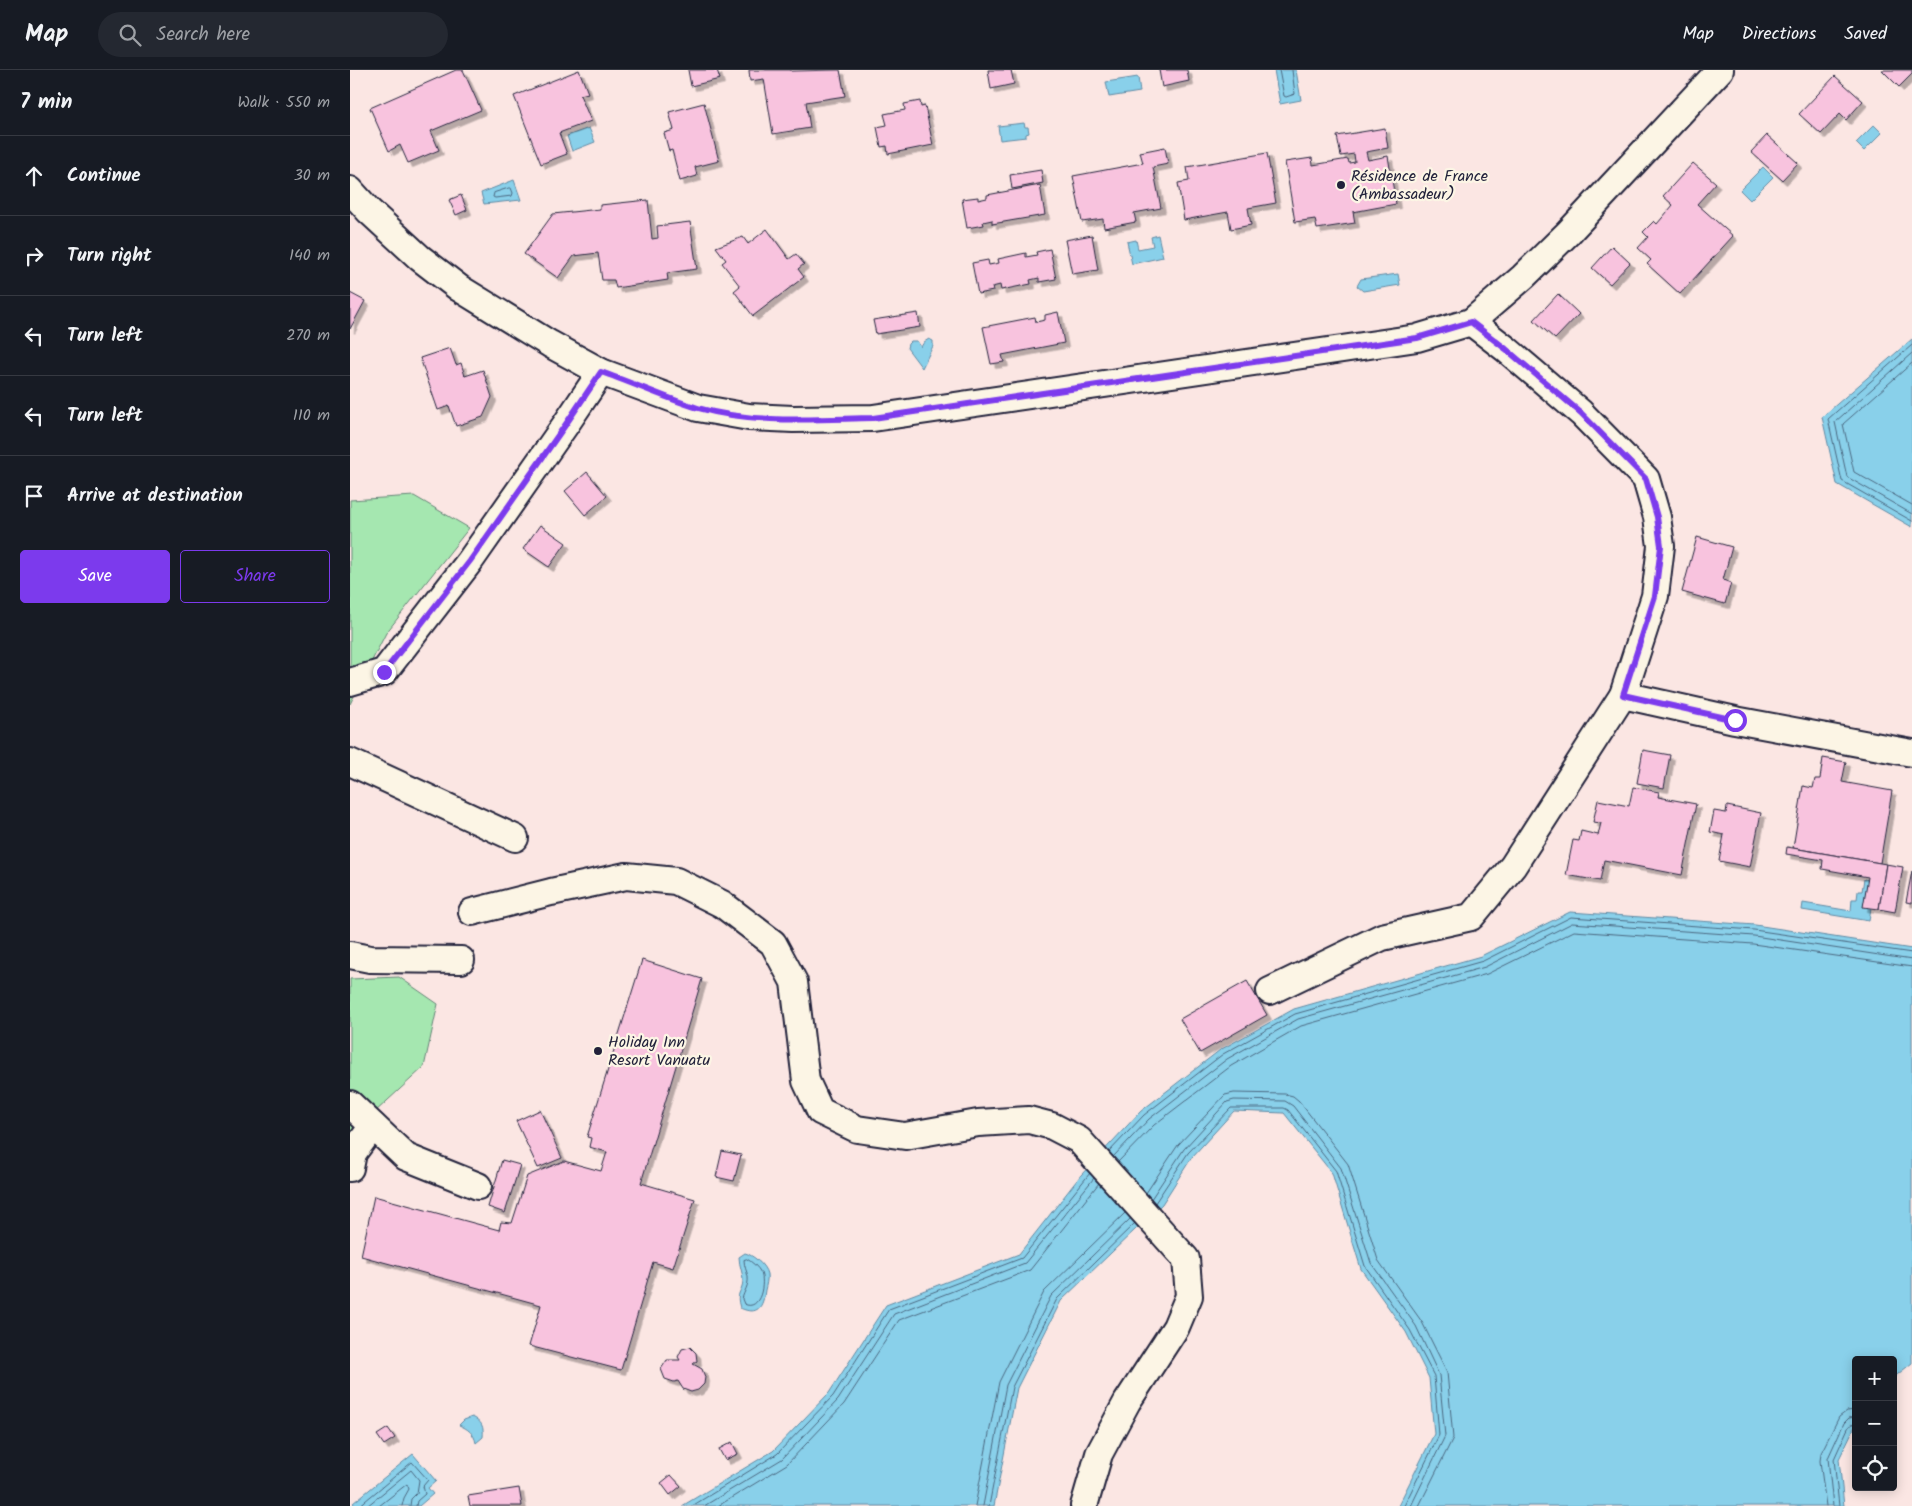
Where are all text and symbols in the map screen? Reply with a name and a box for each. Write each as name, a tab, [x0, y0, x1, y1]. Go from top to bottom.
search box	[98, 12, 448, 57]
text: Map	[25, 15, 68, 54]
text: Search here	[156, 20, 250, 50]
text: Map	[1682, 20, 1714, 49]
text: Directions	[1742, 20, 1816, 49]
text: Saved	[1844, 20, 1887, 49]
icon: search	[116, 21, 144, 49]
text: 7 min	[20, 86, 72, 119]
text: Walk · 550 m	[238, 90, 330, 115]
text: Continue	[67, 161, 140, 191]
icon: ahead	[20, 162, 48, 190]
text: 30 m	[294, 163, 330, 188]
place label: Résidence de France (Ambassadeur)	[1351, 164, 1488, 207]
marker: Résidence de France (Ambassadeur)	[1335, 179, 1347, 191]
text: Turn right	[67, 241, 152, 271]
icon: right	[20, 242, 48, 270]
text: 140 m	[289, 243, 330, 268]
text: Turn left	[67, 321, 142, 351]
icon: left	[20, 322, 48, 350]
text: 270 m	[286, 323, 330, 348]
text: Turn left	[67, 401, 142, 431]
icon: left	[20, 402, 48, 430]
text: 110 m	[293, 403, 330, 428]
text: Arrive at destination	[67, 481, 243, 511]
icon: arrive	[20, 482, 48, 510]
button: Save	[20, 550, 170, 603]
button: Share	[180, 550, 330, 603]
route end	[373, 661, 396, 684]
route start	[1724, 709, 1747, 732]
place label: Holiday Inn Resort Vanuatu	[608, 1030, 710, 1073]
marker: Holiday Inn Resort Vanuatu	[592, 1045, 604, 1057]
map controls	[1852, 1356, 1897, 1491]
button: +	[1852, 1356, 1897, 1401]
button: −	[1852, 1401, 1897, 1446]
button: locate	[1852, 1446, 1897, 1491]

